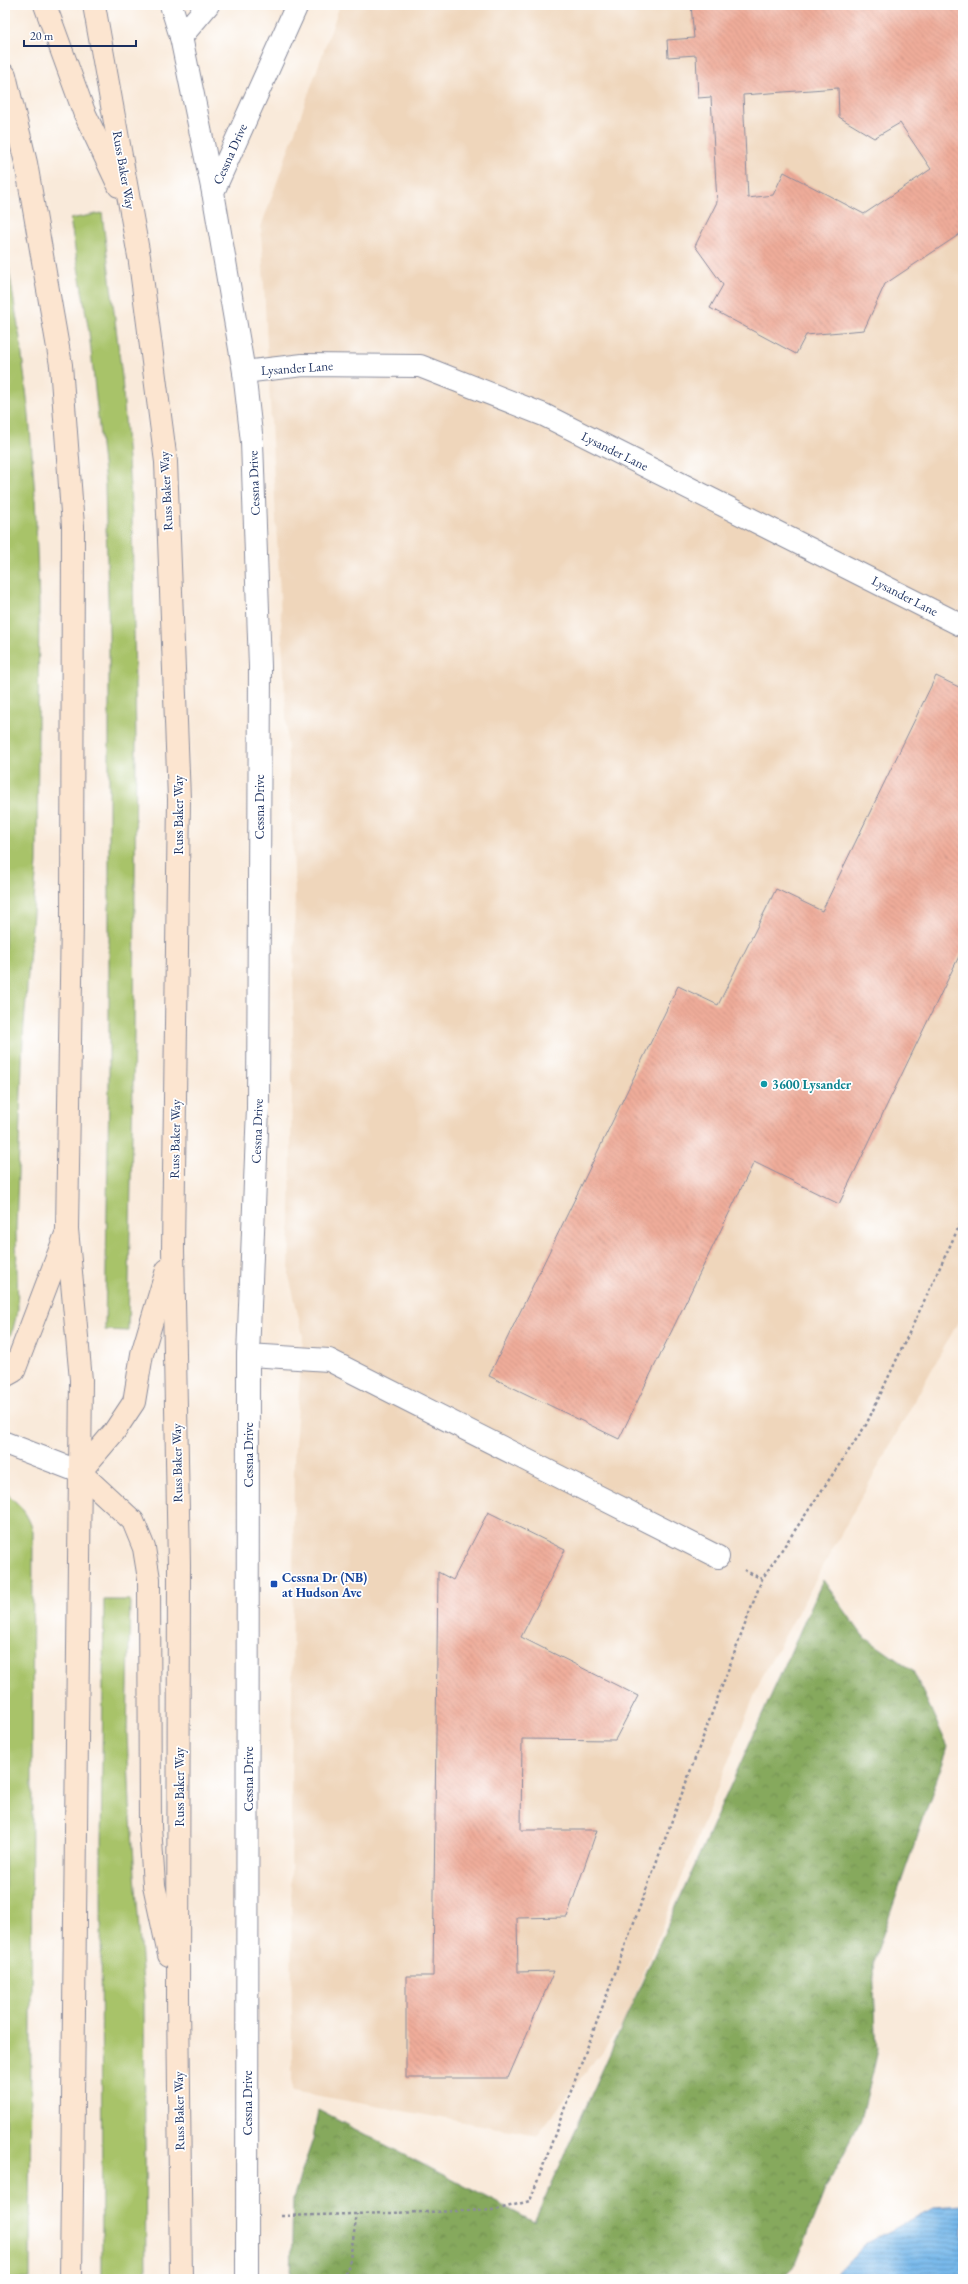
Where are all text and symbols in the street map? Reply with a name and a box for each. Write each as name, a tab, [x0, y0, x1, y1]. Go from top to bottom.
scale bar	[24, 22, 136, 48]
text: 20 m	[30, 28, 54, 44]
street label: Cessna Drive	[209, 121, 251, 187]
street label: Russ Baker Way	[109, 129, 139, 211]
street label: Lysander Lane	[260, 357, 334, 379]
street label: Lysander Lane	[579, 428, 651, 474]
street label: Cessna Drive	[244, 450, 264, 516]
street label: Russ Baker Way	[155, 451, 177, 531]
street label: Lysander Lane	[869, 572, 941, 620]
street label: Cessna Drive	[251, 774, 268, 840]
street label: Russ Baker Way	[170, 775, 187, 855]
place label: 3600 Lysander	[772, 1076, 852, 1093]
marker: 3600 Lysander	[759, 1079, 769, 1089]
street label: Cessna Drive	[247, 1098, 267, 1164]
street label: Russ Baker Way	[166, 1099, 184, 1179]
street label: Cessna Drive	[240, 1422, 257, 1488]
street label: Russ Baker Way	[168, 1423, 186, 1503]
place label: Cessna Dr (NB) at Hudson Ave	[282, 1569, 367, 1601]
marker: Cessna Dr (NB) at Hudson Ave	[269, 1579, 279, 1589]
street label: Cessna Drive	[240, 1746, 257, 1812]
street label: Russ Baker Way	[171, 1747, 188, 1827]
street label: Cessna Drive	[239, 2070, 256, 2136]
street label: Russ Baker Way	[170, 2071, 188, 2151]

